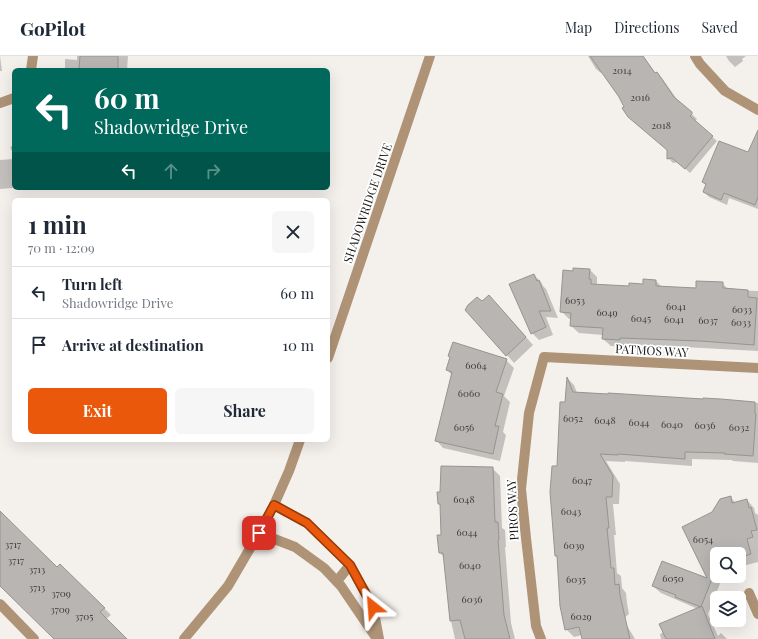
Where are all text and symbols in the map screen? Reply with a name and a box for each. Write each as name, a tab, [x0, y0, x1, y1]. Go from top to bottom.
text: GoPilot	[20, 15, 86, 41]
text: Map	[565, 18, 592, 37]
text: Directions	[614, 18, 680, 37]
text: Saved	[702, 18, 738, 37]
house number: 2014	[612, 63, 632, 77]
text: 60 m	[94, 79, 160, 116]
icon: left	[28, 84, 80, 136]
house number: 2016	[630, 90, 650, 104]
text: Shadowridge Drive	[94, 115, 248, 139]
house number: 2018	[651, 118, 671, 132]
street label: SHADOWRIDGE DRIVE	[339, 141, 395, 265]
icon: left	[118, 160, 140, 182]
icon: ahead	[160, 160, 182, 182]
icon: right	[202, 160, 224, 182]
text: 1 min	[28, 208, 87, 240]
button: close	[272, 211, 314, 253]
text: 70 m · 12:09	[28, 239, 95, 256]
text: Turn left	[62, 274, 123, 294]
icon: left	[28, 282, 50, 304]
text: 60 m	[280, 283, 314, 303]
house number: 6053	[565, 293, 585, 307]
text: Shadowridge Drive	[62, 294, 173, 311]
house number: 6041	[666, 299, 686, 313]
house number: 6033	[732, 302, 753, 316]
house number: 6049	[596, 305, 618, 319]
house number: 6045	[631, 311, 651, 325]
house number: 6041	[664, 312, 684, 326]
house number: 6037	[698, 313, 718, 327]
house number: 6033	[731, 315, 752, 329]
icon: arrive	[28, 334, 50, 356]
text: Arrive at destination	[62, 335, 204, 355]
text: 10 m	[282, 335, 314, 355]
street label: PATMOS WAY	[615, 340, 690, 360]
house number: 6064	[465, 358, 487, 372]
house number: 6060	[458, 386, 480, 400]
button: Exit	[28, 388, 167, 434]
button: Share	[175, 388, 314, 434]
house number: 6052	[563, 411, 583, 425]
house number: 6048	[594, 413, 616, 427]
house number: 6044	[628, 415, 650, 429]
house number: 6040	[661, 417, 683, 431]
house number: 6036	[695, 418, 715, 432]
house number: 6056	[454, 420, 474, 434]
house number: 6032	[729, 420, 749, 434]
house number: 6047	[572, 473, 592, 487]
street label: PIROS WAY	[502, 478, 522, 541]
house number: 6048	[453, 492, 475, 506]
house number: 6043	[561, 504, 582, 518]
pin	[242, 516, 276, 550]
icon: arrive	[248, 522, 270, 544]
house number: 6044	[456, 525, 478, 539]
house number: 6054	[693, 532, 713, 546]
house number: 3717	[5, 537, 21, 551]
house number: 6039	[564, 538, 584, 552]
map controls	[710, 547, 746, 627]
button: search	[710, 547, 746, 583]
house number: 3717	[8, 553, 24, 567]
house number: 6040	[459, 558, 481, 572]
house number: 3713	[29, 562, 46, 576]
house number: 6050	[662, 571, 684, 585]
house number: 6035	[566, 572, 586, 586]
house number: 3713	[29, 580, 46, 594]
house number: 3709	[51, 586, 71, 600]
position arrow	[352, 586, 394, 628]
button: layers	[710, 591, 746, 627]
house number: 6036	[462, 592, 482, 606]
house number: 3709	[50, 602, 70, 616]
house number: 3705	[75, 609, 93, 623]
house number: 6029	[570, 609, 592, 623]

